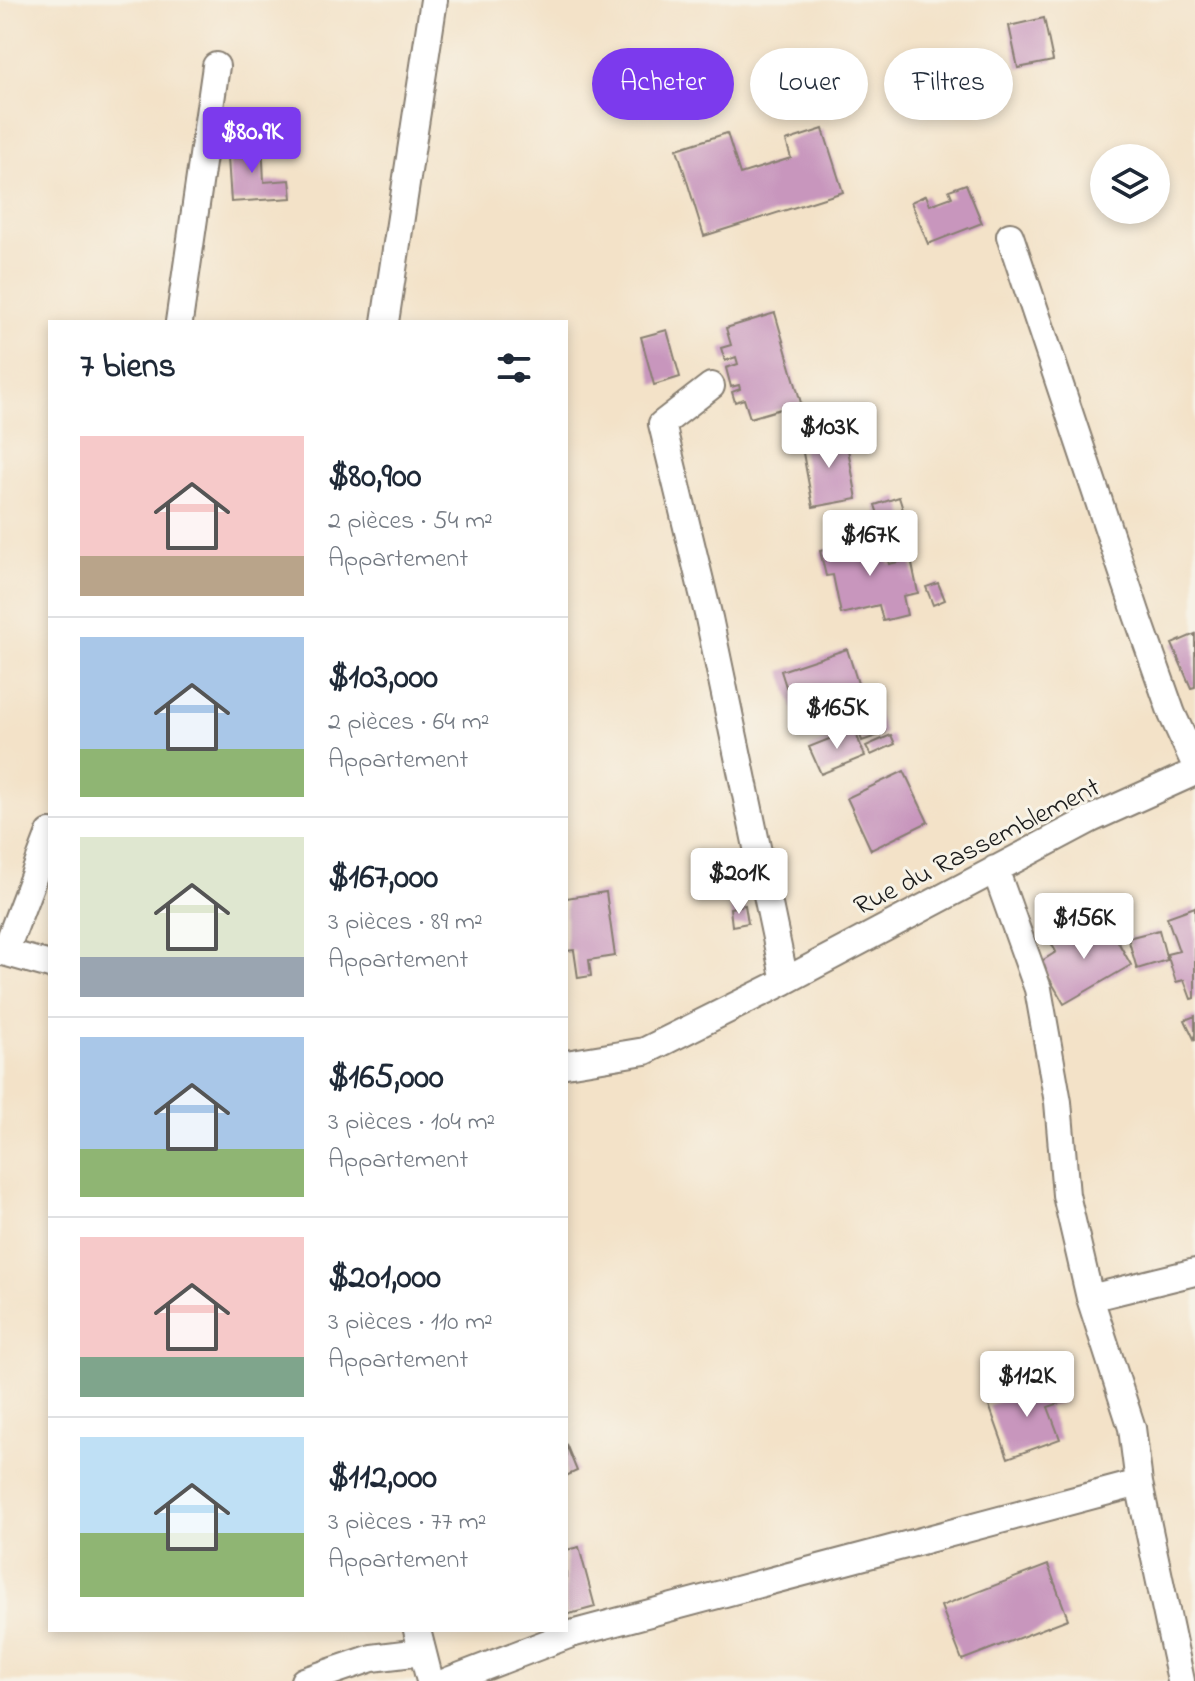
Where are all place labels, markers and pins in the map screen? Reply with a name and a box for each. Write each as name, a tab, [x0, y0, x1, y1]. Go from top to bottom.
pin: $80.9K	[187, 107, 317, 175]
pin: $103K	[773, 402, 885, 470]
pin: $167K	[814, 510, 926, 578]
pin: $165K	[781, 683, 893, 751]
pin: $201K	[683, 848, 795, 916]
pin: $156K	[1028, 893, 1140, 961]
pin: $112K	[971, 1351, 1083, 1419]

